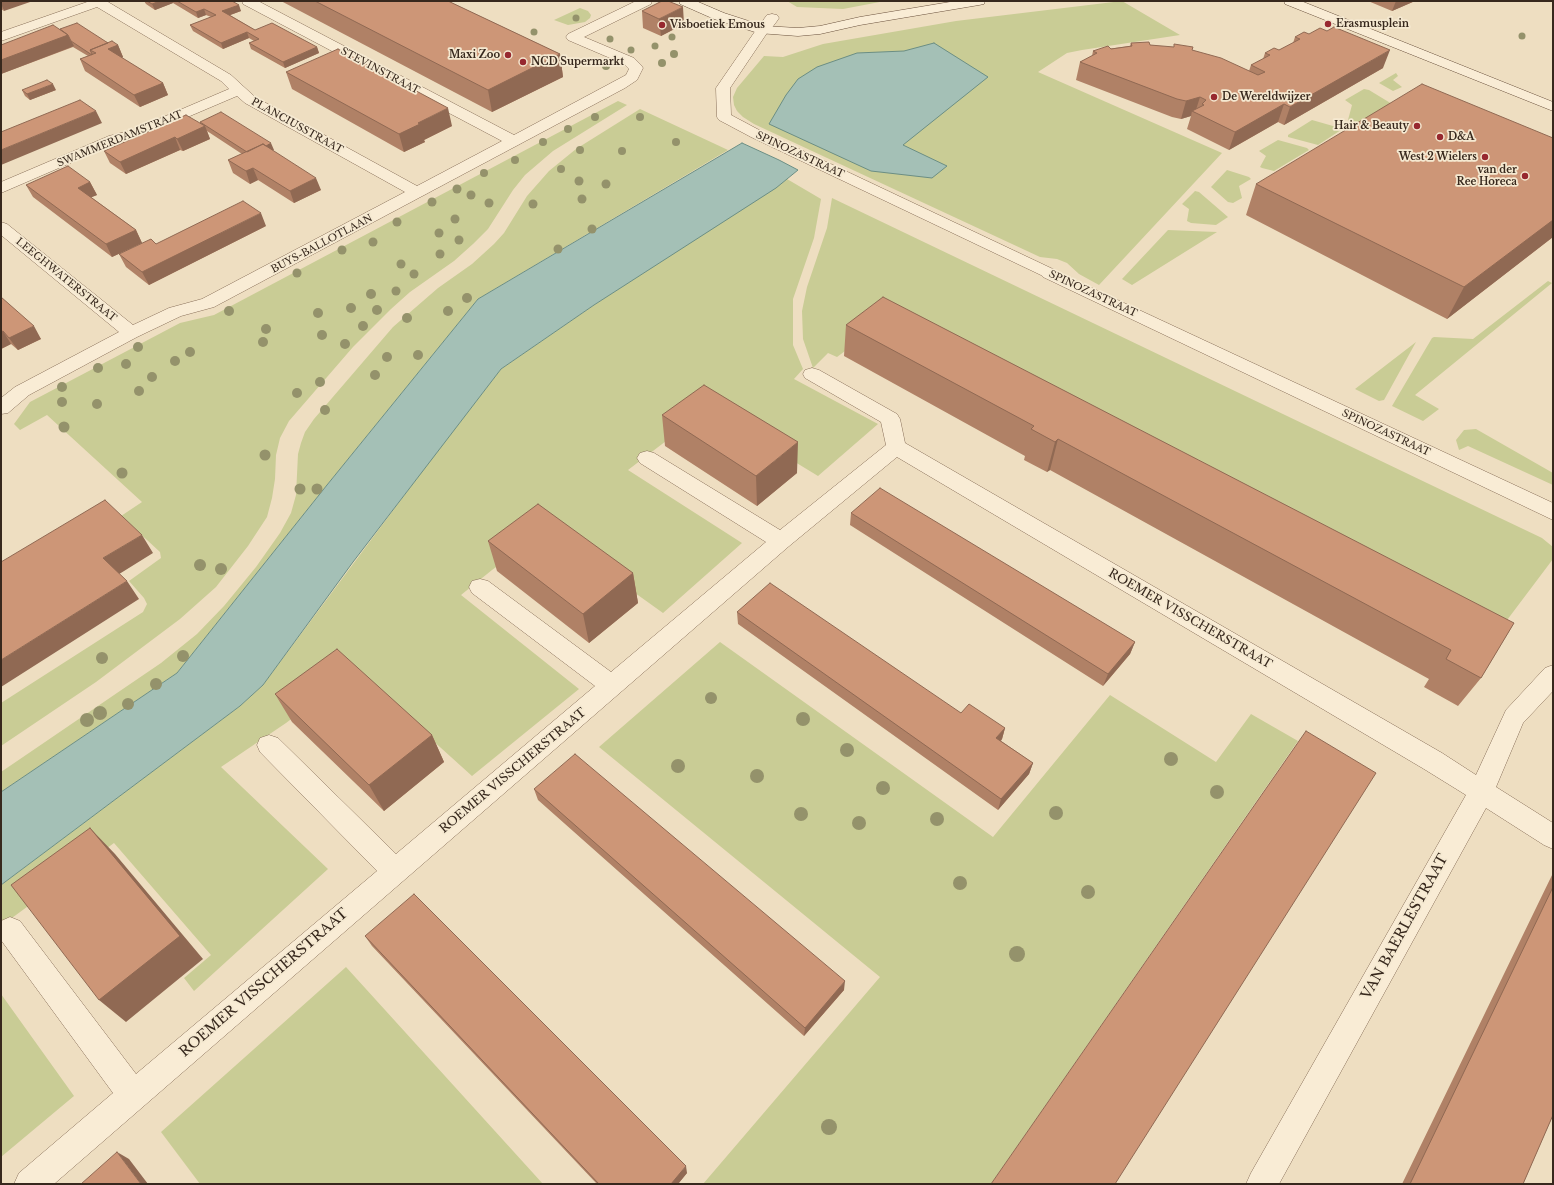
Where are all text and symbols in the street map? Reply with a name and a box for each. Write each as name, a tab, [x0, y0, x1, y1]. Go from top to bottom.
place label: Erasmusplein	[1336, 18, 1409, 30]
place label: Visboetiek Emous	[670, 19, 765, 31]
marker: Erasmusplein	[1323, 19, 1333, 29]
marker: Visboetiek Emous	[657, 20, 667, 30]
street label: STEVINSTRAAT	[338, 45, 422, 97]
place label: Maxi Zoo	[449, 49, 500, 61]
marker: Maxi Zoo	[503, 50, 513, 60]
place label: NCD Supermarkt	[531, 56, 624, 68]
marker: NCD Supermarkt	[518, 57, 528, 67]
place label: De Wereldwijzer	[1222, 91, 1311, 103]
marker: De Wereldwijzer	[1209, 92, 1219, 102]
street label: PLANCIUSSTRAAT	[249, 96, 345, 156]
street label: SWAMMERDAMSTRAAT	[55, 108, 185, 170]
place label: Hair & Beauty	[1334, 120, 1409, 132]
marker: Hair & Beauty	[1412, 121, 1422, 131]
street label: SPINOZASTRAAT	[754, 129, 846, 181]
place label: D&A	[1448, 131, 1474, 143]
marker: D&A	[1435, 132, 1445, 142]
place label: West 2 Wielers	[1399, 151, 1477, 163]
marker: West 2 Wielers	[1480, 152, 1490, 162]
place label: van der Ree Horeca	[1457, 164, 1517, 188]
marker: van der Ree Horeca	[1520, 171, 1530, 181]
street label: BUYS-BALLOTLAAN	[269, 212, 375, 276]
street label: LEEGHWATERSTRAAT	[13, 236, 119, 324]
street label: SPINOZASTRAAT	[1047, 268, 1139, 320]
street label: SPINOZASTRAAT	[1340, 407, 1432, 459]
street label: ROEMER VISSCHERSTRAAT	[1106, 566, 1274, 672]
street label: ROEMER VISSCHERSTRAAT	[437, 706, 589, 836]
street label: VAN BAERLESTRAAT	[1358, 852, 1452, 1002]
street label: ROEMER VISSCHERSTRAAT	[176, 905, 352, 1061]

